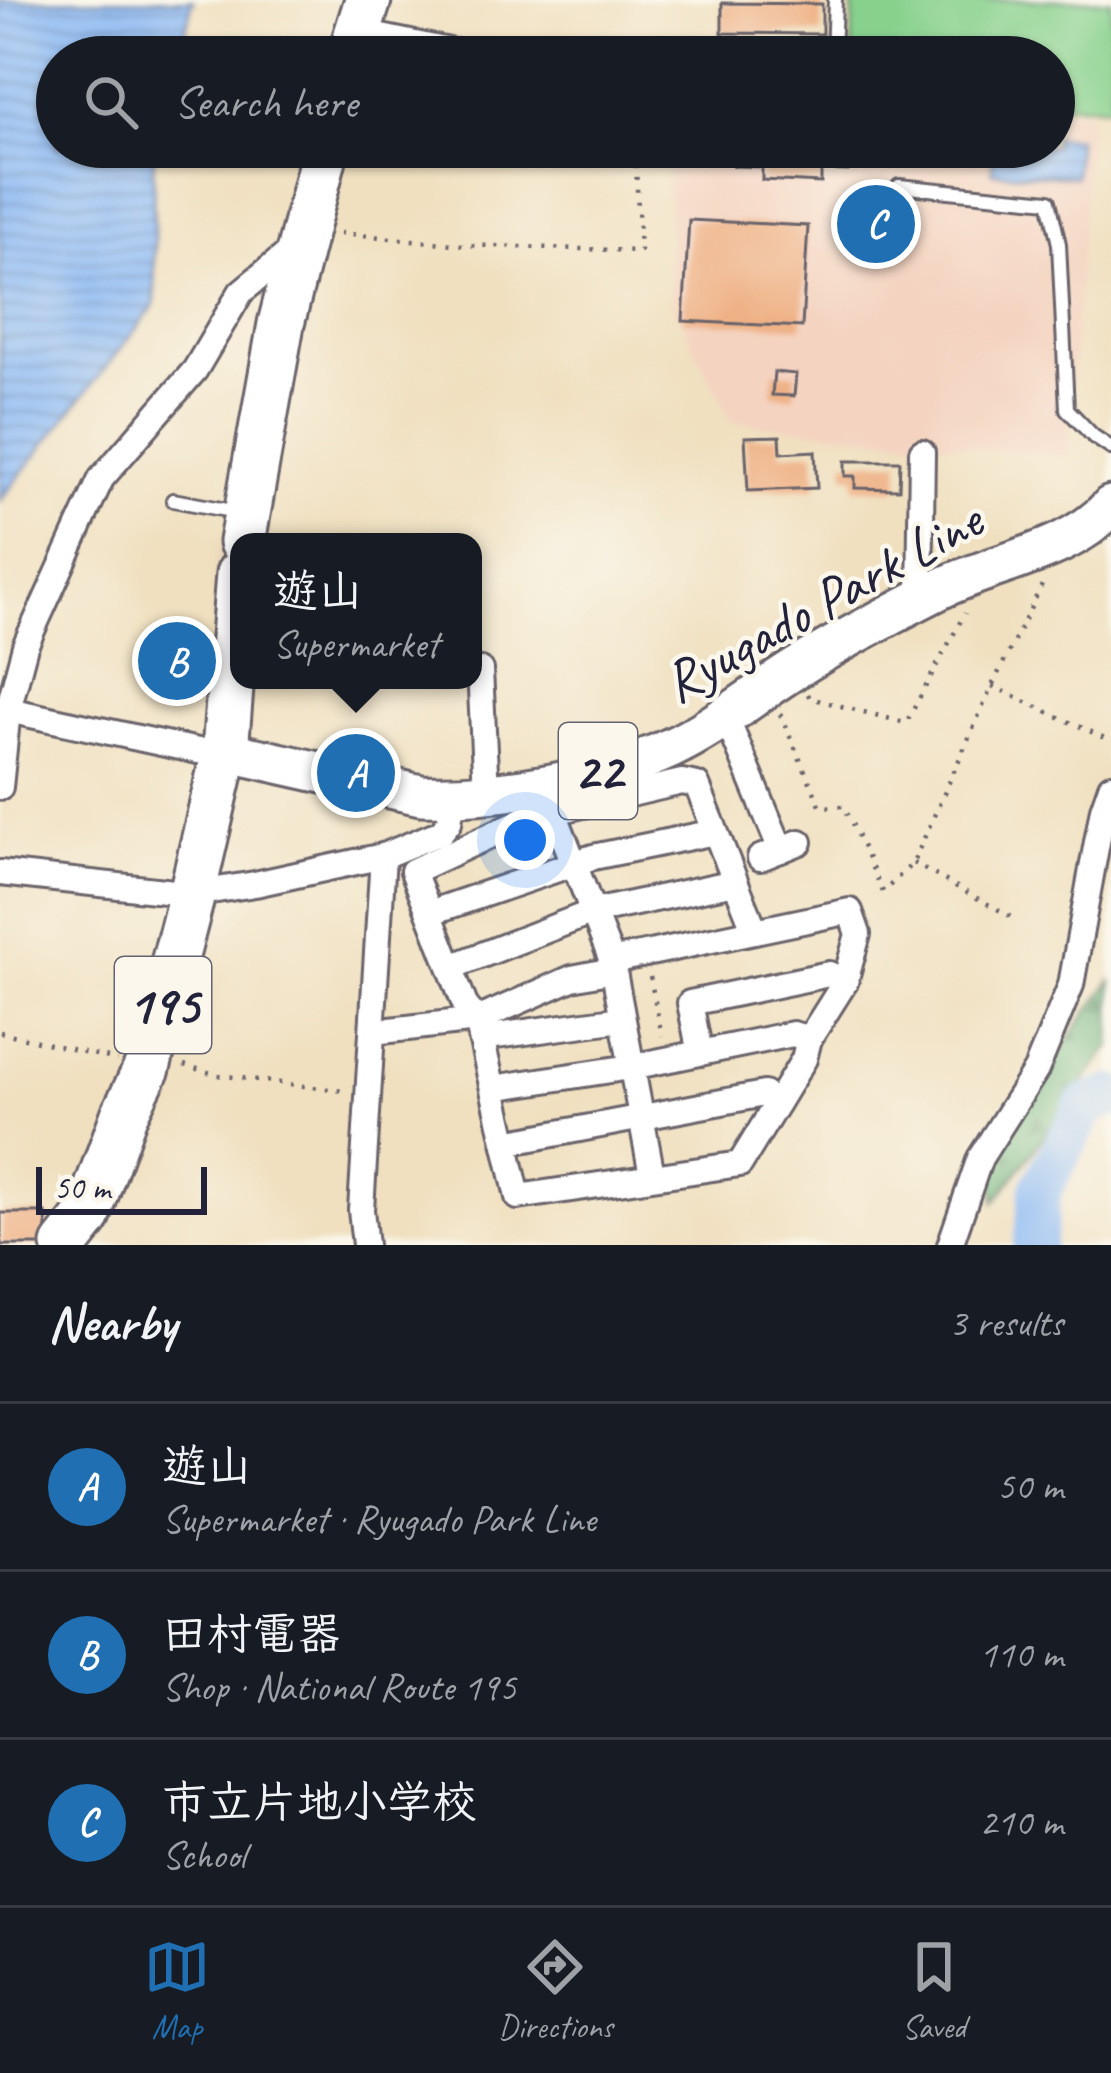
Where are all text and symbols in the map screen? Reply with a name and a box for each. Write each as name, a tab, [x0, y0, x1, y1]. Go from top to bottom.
search box	[36, 36, 1075, 168]
icon: search	[78, 69, 144, 135]
text: Search here	[174, 74, 357, 131]
pin: C	[837, 179, 915, 269]
street label: Ryugado Park Line	[650, 482, 997, 718]
popup	[230, 533, 482, 689]
text: 遊山	[273, 563, 363, 620]
pin: B	[138, 616, 216, 706]
text: Supermarket	[273, 620, 439, 669]
road number: 22	[559, 723, 637, 819]
pin: A	[317, 728, 395, 818]
your location	[495, 810, 555, 870]
road number: 195	[115, 957, 211, 1053]
scale bar	[36, 1161, 207, 1214]
text: 50 m	[54, 1167, 110, 1209]
text: Nearby	[48, 1291, 176, 1355]
text: 3 results	[949, 1299, 1063, 1348]
text: 遊山	[162, 1438, 252, 1495]
text: A	[77, 1462, 97, 1511]
text: 50 m	[997, 1462, 1063, 1511]
text: Supermarket · Ryugado Park Line	[162, 1495, 596, 1544]
text: 田村電器	[162, 1606, 342, 1663]
text: B	[77, 1630, 97, 1679]
text: 110 m	[979, 1630, 1063, 1679]
text: Shop · National Route 195	[162, 1663, 516, 1712]
text: 市立片地小学校	[162, 1774, 477, 1831]
text: C	[78, 1798, 96, 1847]
text: 210 m	[979, 1798, 1063, 1847]
text: School	[162, 1831, 246, 1880]
tab: Map	[144, 1934, 210, 2048]
tab: Directions	[498, 1934, 613, 2048]
tab: Saved	[901, 1934, 967, 2048]

